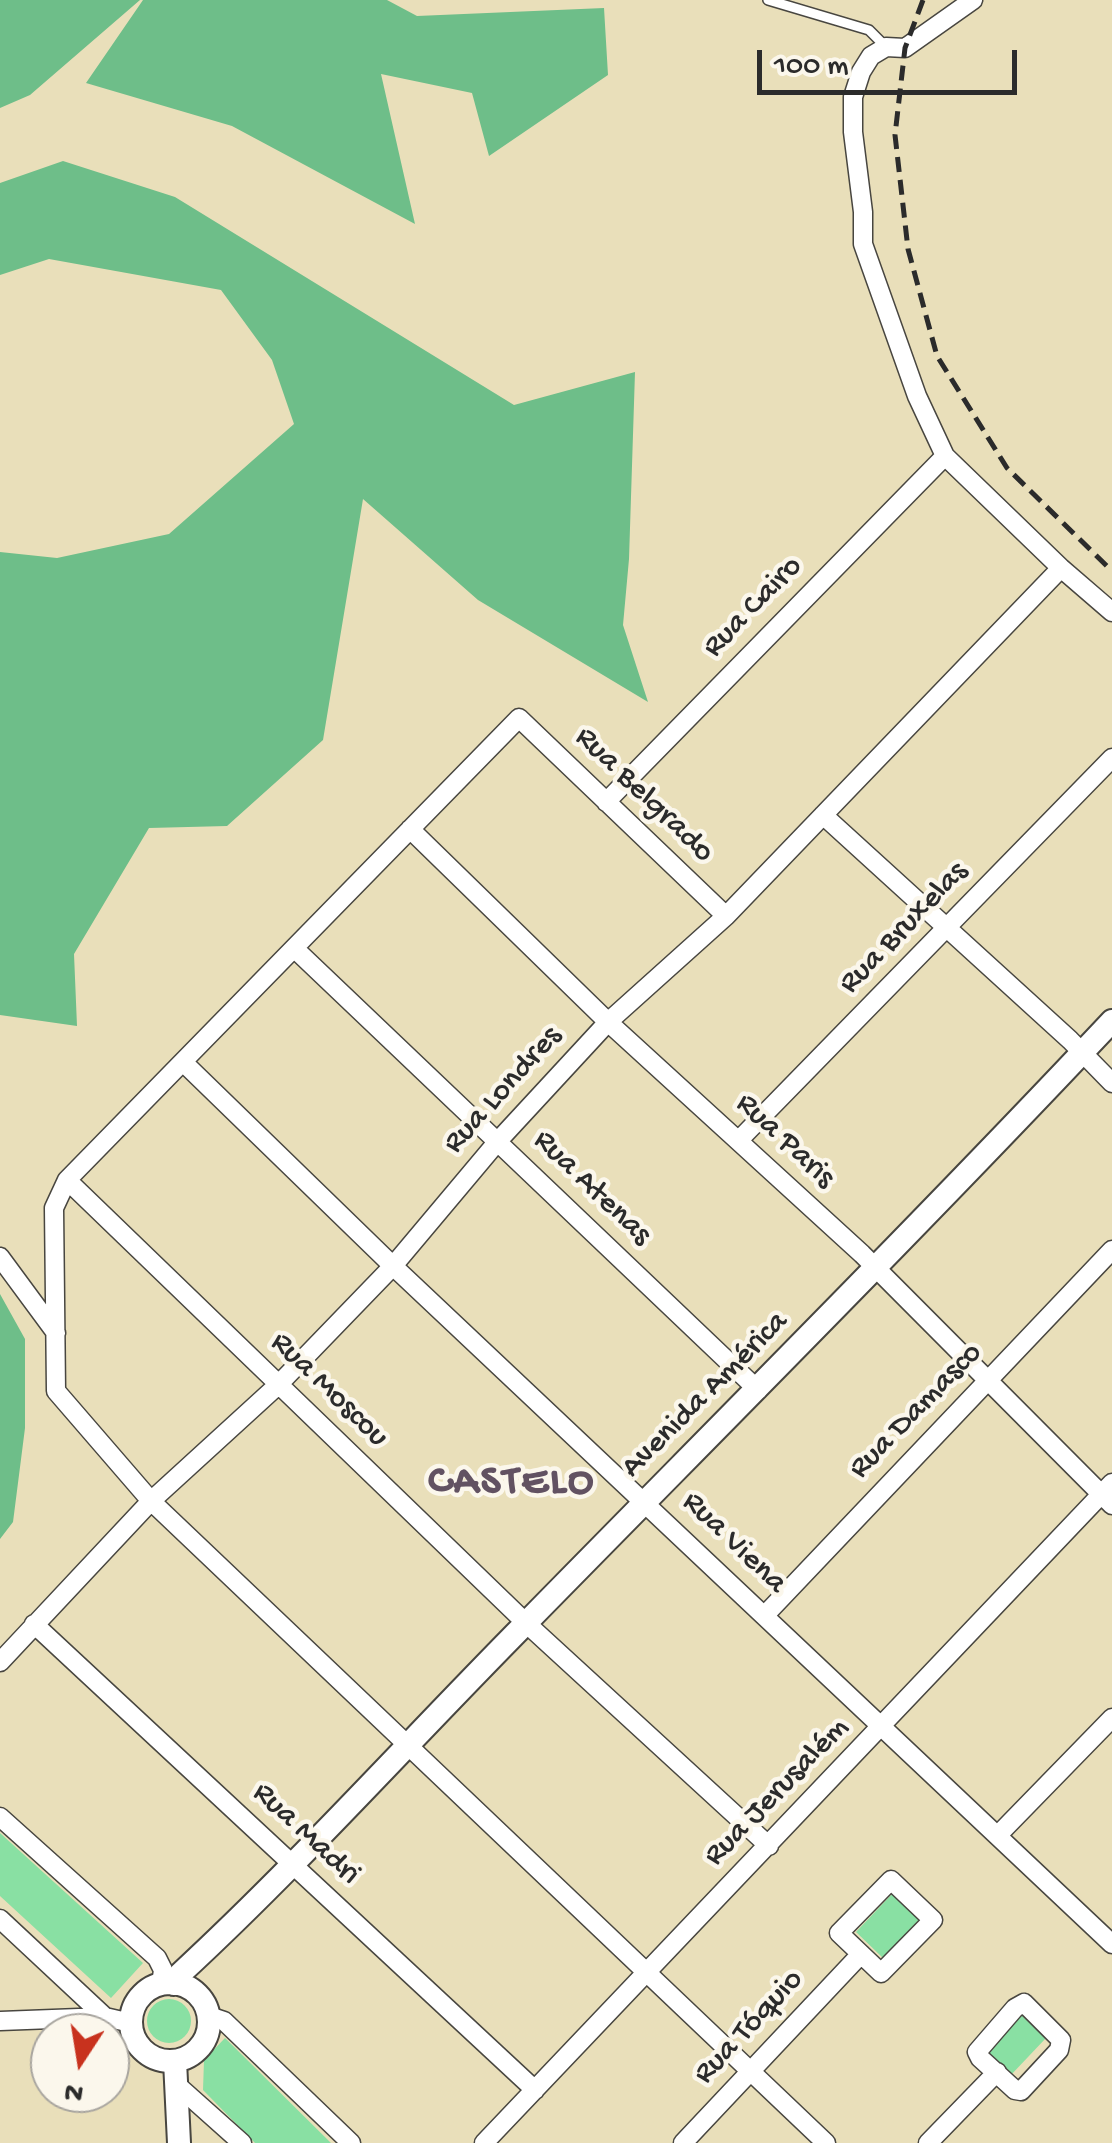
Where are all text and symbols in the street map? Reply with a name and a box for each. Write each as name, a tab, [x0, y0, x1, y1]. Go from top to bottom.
scale bar	[762, 30, 1022, 92]
text: 100 m	[774, 50, 849, 85]
street label: Rua Cairo	[696, 549, 812, 667]
street label: Rua Belgrado	[565, 720, 721, 872]
street label: Rua Bruxelas	[832, 855, 978, 1003]
street label: Rua Londres	[437, 1019, 571, 1163]
street label: Rua Paris	[726, 1086, 842, 1198]
street label: Rua Atenas	[524, 1123, 658, 1255]
street label: Avenida América	[614, 1304, 798, 1488]
street label: Rua Moscou	[261, 1325, 395, 1457]
street label: Rua Damasco	[842, 1336, 992, 1488]
district label: CASTELO	[428, 1460, 596, 1510]
street label: Rua Viena	[672, 1485, 794, 1603]
street label: Rua Jerusalém	[697, 1710, 859, 1876]
street label: Rua Madri	[243, 1775, 367, 1895]
street label: Rua Tóquio	[687, 1962, 813, 2094]
north arrow	[30, 2013, 130, 2113]
text: N	[62, 2073, 86, 2109]

